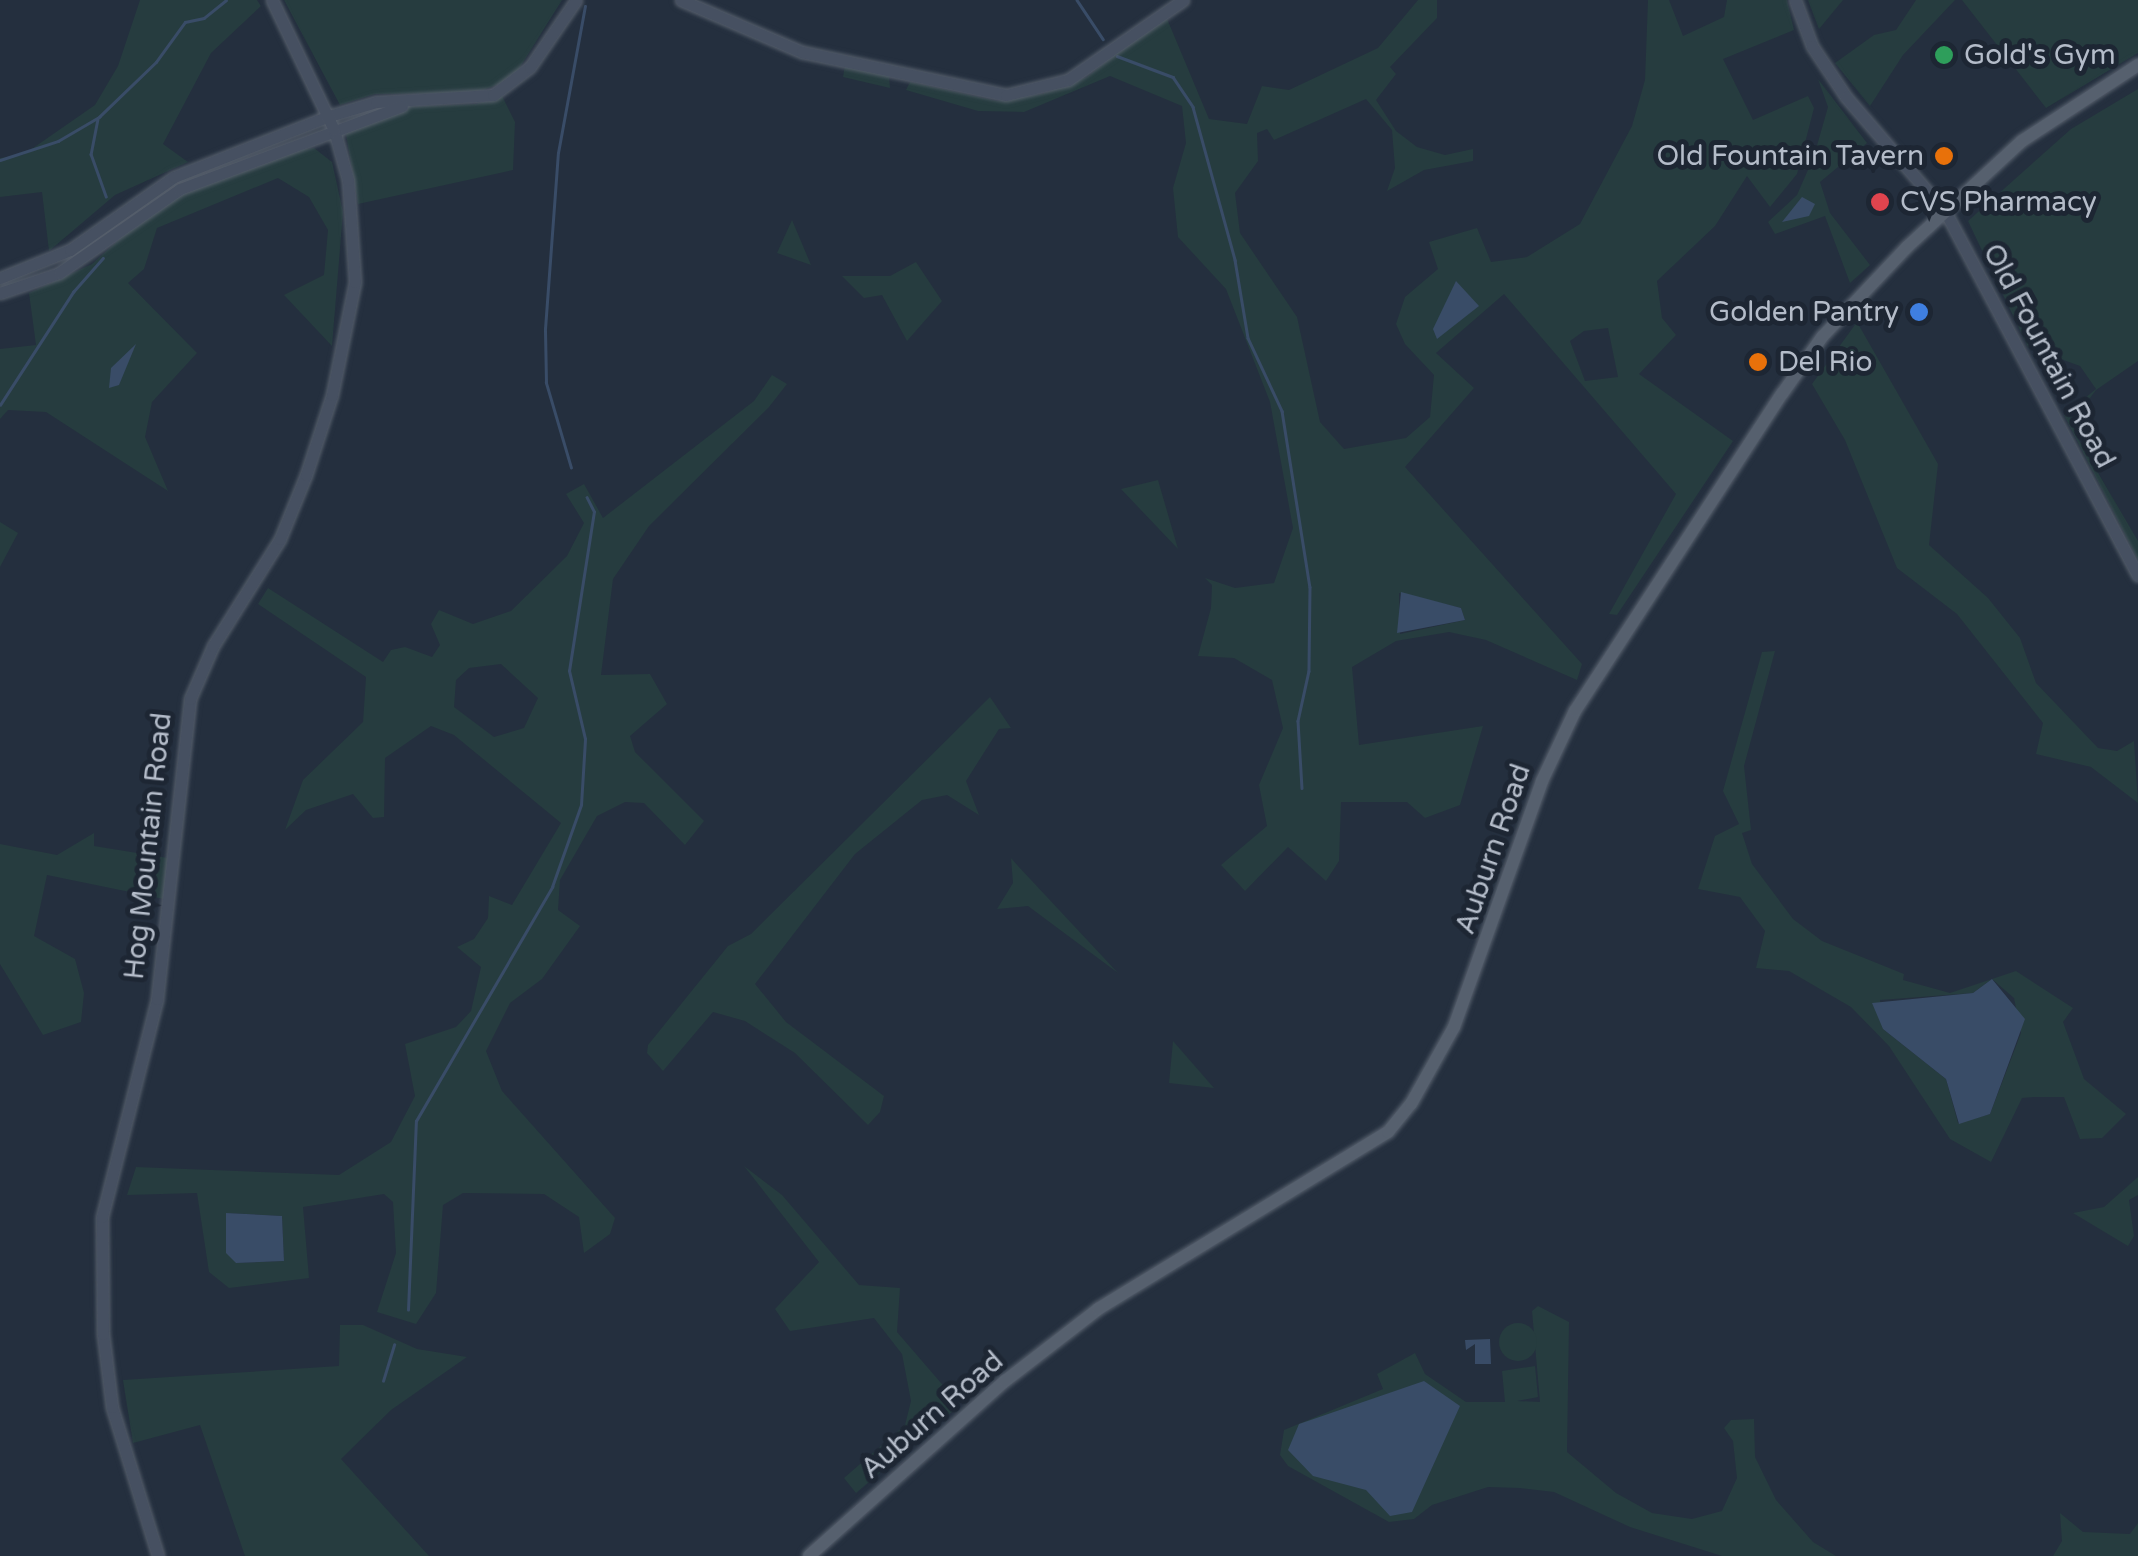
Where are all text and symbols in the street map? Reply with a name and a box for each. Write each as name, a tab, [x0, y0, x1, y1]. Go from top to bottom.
place label: Gold's Gym	[1964, 38, 2116, 72]
marker: Gold's Gym	[1933, 44, 1955, 66]
place label: Old Fountain Tavern	[1657, 139, 1924, 173]
marker: Old Fountain Tavern	[1933, 145, 1955, 167]
place label: CVS Pharmacy	[1900, 185, 2097, 219]
marker: CVS Pharmacy	[1869, 191, 1891, 213]
street label: Old Fountain Road	[1976, 238, 2122, 474]
place label: Golden Pantry	[1709, 295, 1899, 329]
marker: Golden Pantry	[1908, 301, 1930, 323]
place label: Del Rio	[1778, 345, 1873, 379]
marker: Del Rio	[1747, 351, 1769, 373]
street label: Hog Mountain Road	[117, 711, 179, 981]
street label: Auburn Road	[1448, 760, 1538, 938]
street label: Auburn Road	[854, 1344, 1010, 1486]

